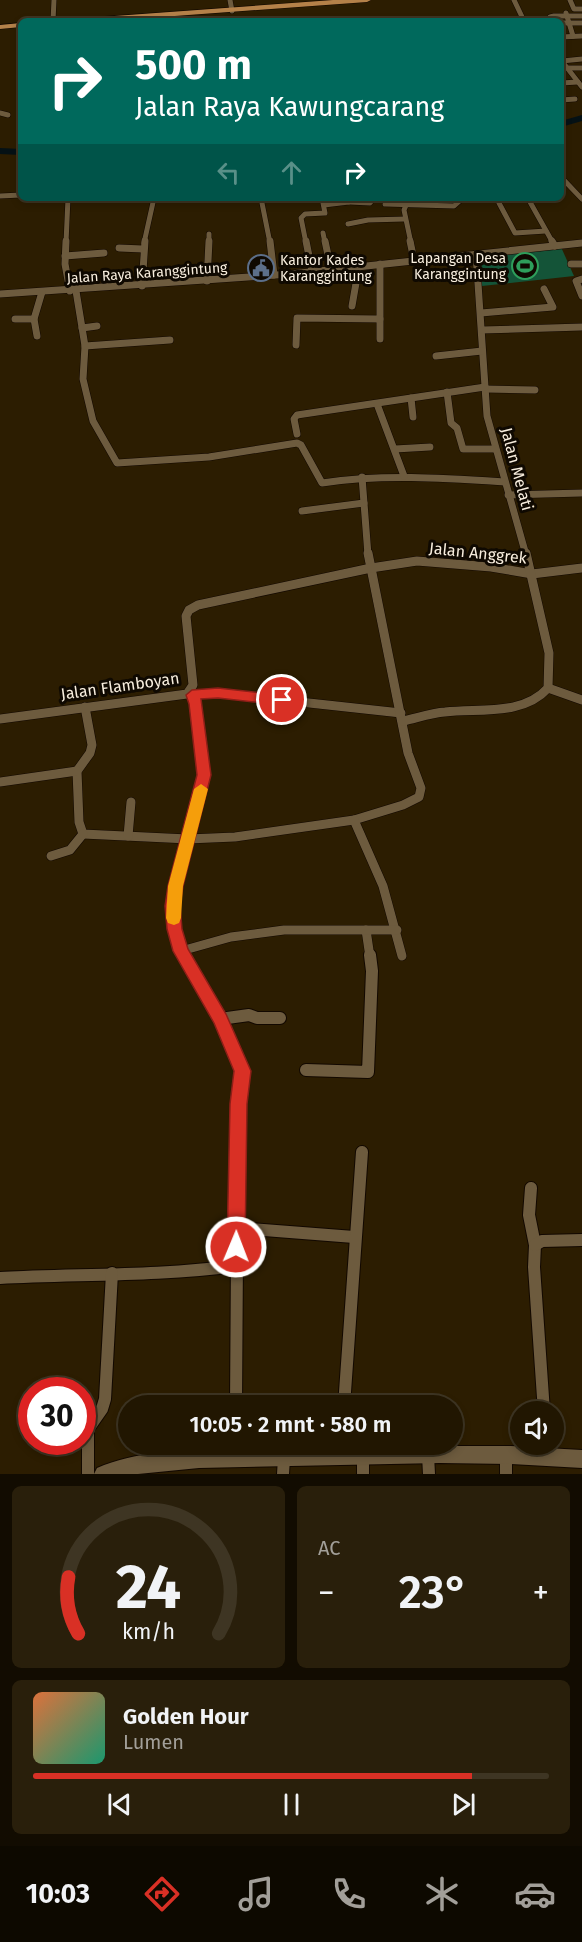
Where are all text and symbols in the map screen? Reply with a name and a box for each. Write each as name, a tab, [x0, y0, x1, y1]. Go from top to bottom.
text: 500 m	[135, 40, 252, 90]
icon: right	[36, 42, 114, 120]
text: Jalan Raya Kawungcarang	[135, 91, 444, 123]
icon: left	[212, 156, 245, 189]
icon: ahead	[275, 156, 308, 189]
icon: right	[338, 156, 371, 189]
place label: Lapangan Desa Karanggintung	[410, 250, 507, 283]
sports icon: Lapangan Desa Karanggintung	[510, 251, 540, 281]
place label: Kantor Kades Karanggintung	[280, 252, 373, 285]
public building icon: Kantor Kades Karanggintung	[246, 253, 276, 283]
street label: Jalan Raya Karanggintung	[66, 259, 229, 287]
street label: Jalan Melati	[497, 425, 537, 513]
street label: Jalan Anggrek	[428, 538, 529, 568]
street label: Jalan Flamboyan	[59, 668, 181, 704]
pin	[256, 674, 307, 725]
icon: arrive	[265, 683, 298, 716]
position arrow	[204, 1215, 268, 1279]
speed limit sign: 30	[18, 1377, 96, 1455]
map controls	[510, 1401, 564, 1455]
button: sound	[510, 1401, 564, 1455]
text: 10:05 · 2 mnt · 580 m	[190, 1411, 391, 1438]
text: AC	[318, 1536, 340, 1560]
text: 24	[116, 1550, 181, 1625]
text: 23°	[399, 1566, 468, 1620]
text: −	[318, 1573, 335, 1613]
text: +	[533, 1573, 549, 1613]
text: km/h	[122, 1619, 175, 1645]
text: Golden Hour	[123, 1703, 249, 1730]
text: Lumen	[123, 1730, 184, 1754]
icon: previous	[103, 1788, 136, 1821]
icon: pause	[275, 1788, 308, 1821]
icon: next	[447, 1788, 480, 1821]
icon: directions	[141, 1873, 183, 1915]
icon: music	[235, 1873, 277, 1915]
icon: phone	[328, 1873, 370, 1915]
icon: climate	[421, 1873, 463, 1915]
icon: car	[514, 1873, 556, 1915]
text: 10:03	[26, 1878, 90, 1910]

